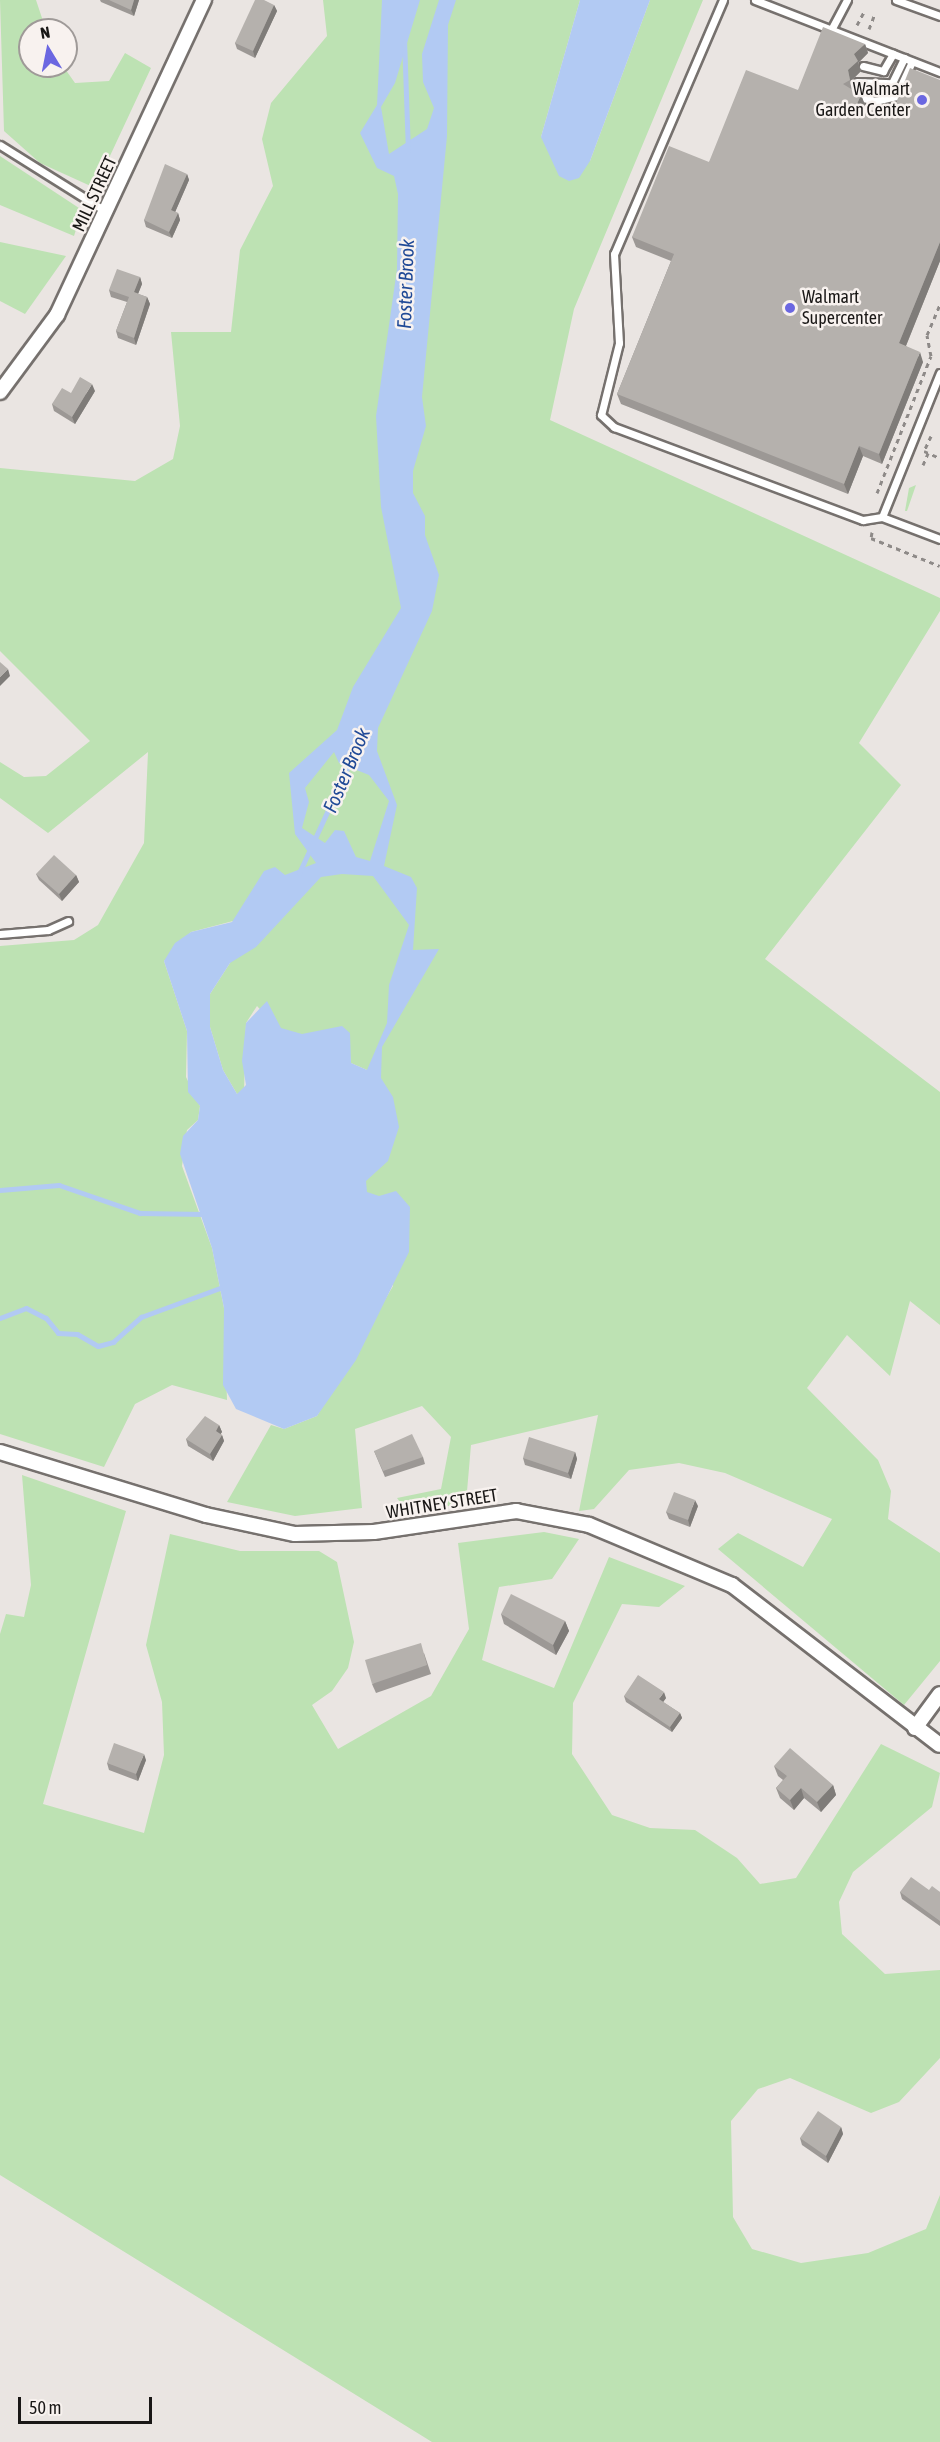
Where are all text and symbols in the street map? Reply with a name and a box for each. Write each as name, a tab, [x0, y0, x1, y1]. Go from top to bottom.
north arrow	[18, 18, 78, 78]
text: N	[39, 23, 51, 42]
place label: Walmart Garden Center	[815, 79, 910, 122]
marker: Walmart Garden Center	[915, 93, 929, 107]
street label: MILL STREET	[68, 153, 122, 235]
water label: Foster Brook	[391, 239, 419, 329]
place label: Walmart Supercenter	[802, 287, 882, 330]
marker: Walmart Supercenter	[783, 301, 797, 315]
water label: Foster Brook	[317, 724, 375, 816]
street label: WHITNEY STREET	[385, 1485, 499, 1523]
scale bar	[21, 2385, 154, 2423]
text: 50 m	[29, 2397, 61, 2418]

